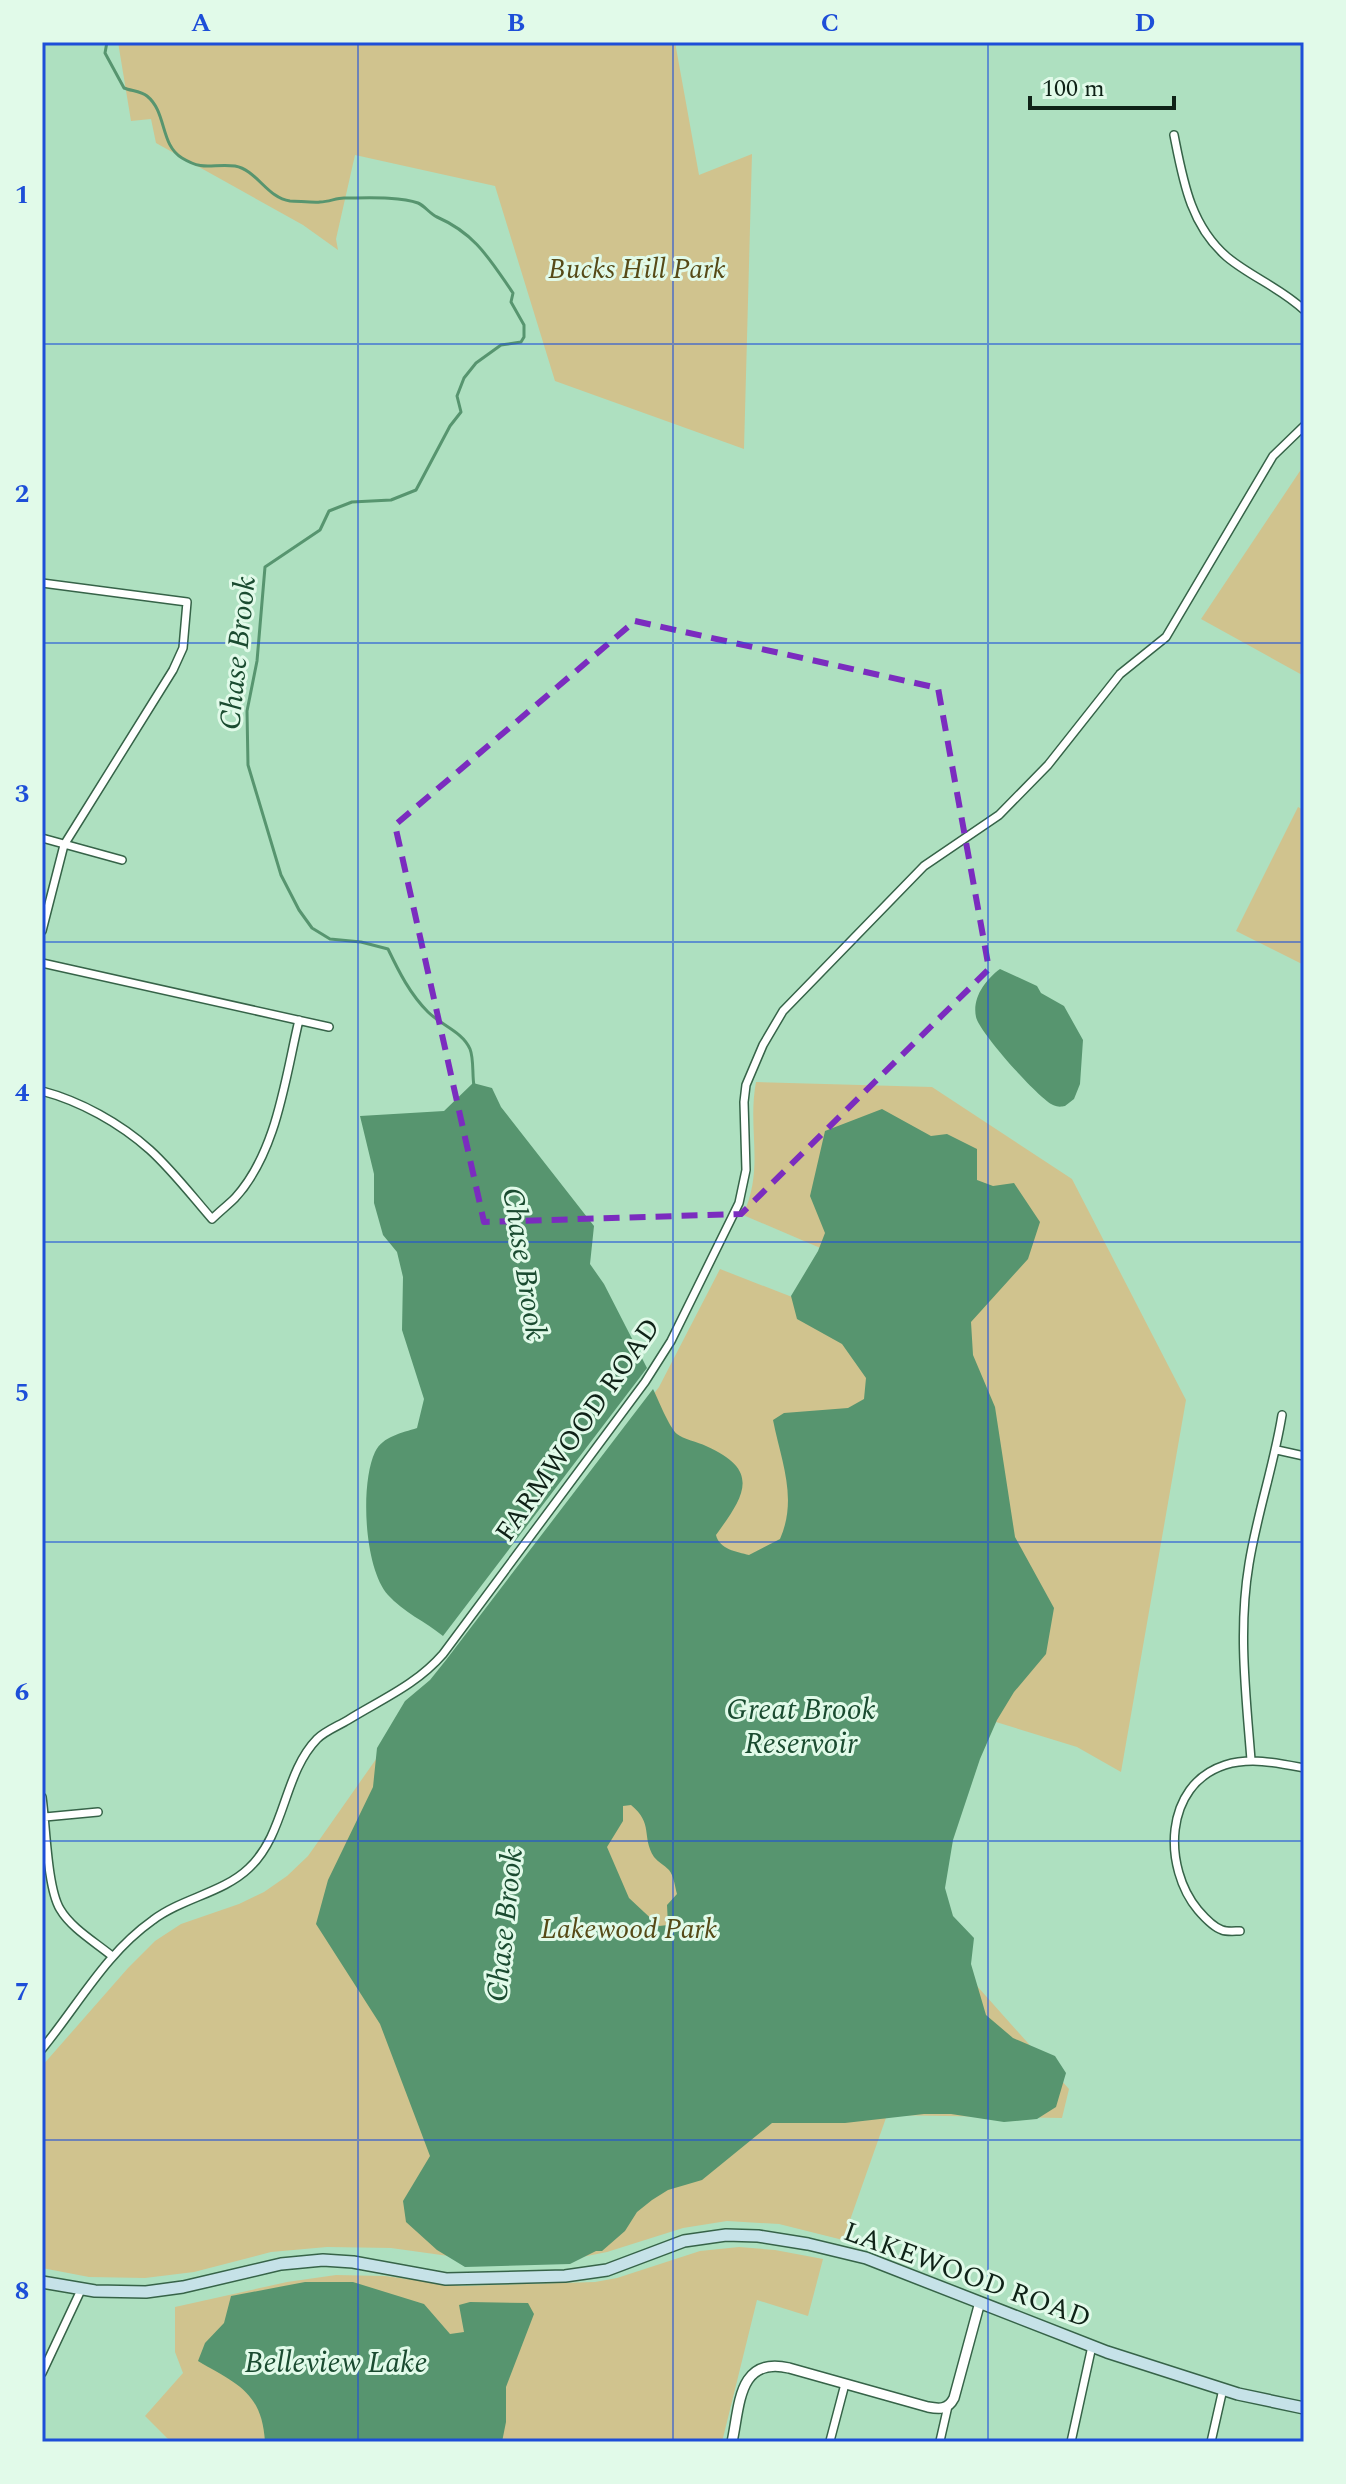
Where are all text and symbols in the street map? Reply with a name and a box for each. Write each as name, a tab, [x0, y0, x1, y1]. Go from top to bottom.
text: A	[191, 3, 211, 43]
text: B	[507, 3, 525, 43]
text: C	[821, 3, 839, 43]
text: D	[1135, 3, 1155, 43]
scale bar	[1030, 60, 1174, 110]
text: 100 m	[1042, 71, 1105, 107]
text: 1	[15, 175, 29, 215]
park label: Bucks Hill Park	[548, 248, 726, 291]
text: 2	[15, 474, 29, 514]
water label: Chase Brook	[207, 574, 269, 732]
text: 3	[15, 774, 29, 814]
text: 4	[15, 1073, 30, 1113]
water label: Chase Brook	[489, 1184, 559, 1344]
street label: FARMWOOD ROAD	[484, 1309, 672, 1551]
text: 5	[15, 1373, 29, 1413]
text: 6	[15, 1672, 29, 1712]
water label: Great Brook Reservoir	[726, 1687, 876, 1767]
water label: Chase Brook	[474, 1846, 536, 2004]
park label: Lakewood Park	[541, 1908, 717, 1951]
text: 7	[15, 1972, 29, 2012]
street label: LAKEWOOD ROAD	[837, 2210, 1097, 2340]
text: 8	[15, 2271, 29, 2311]
water label: Belleview Lake	[244, 2340, 428, 2386]

